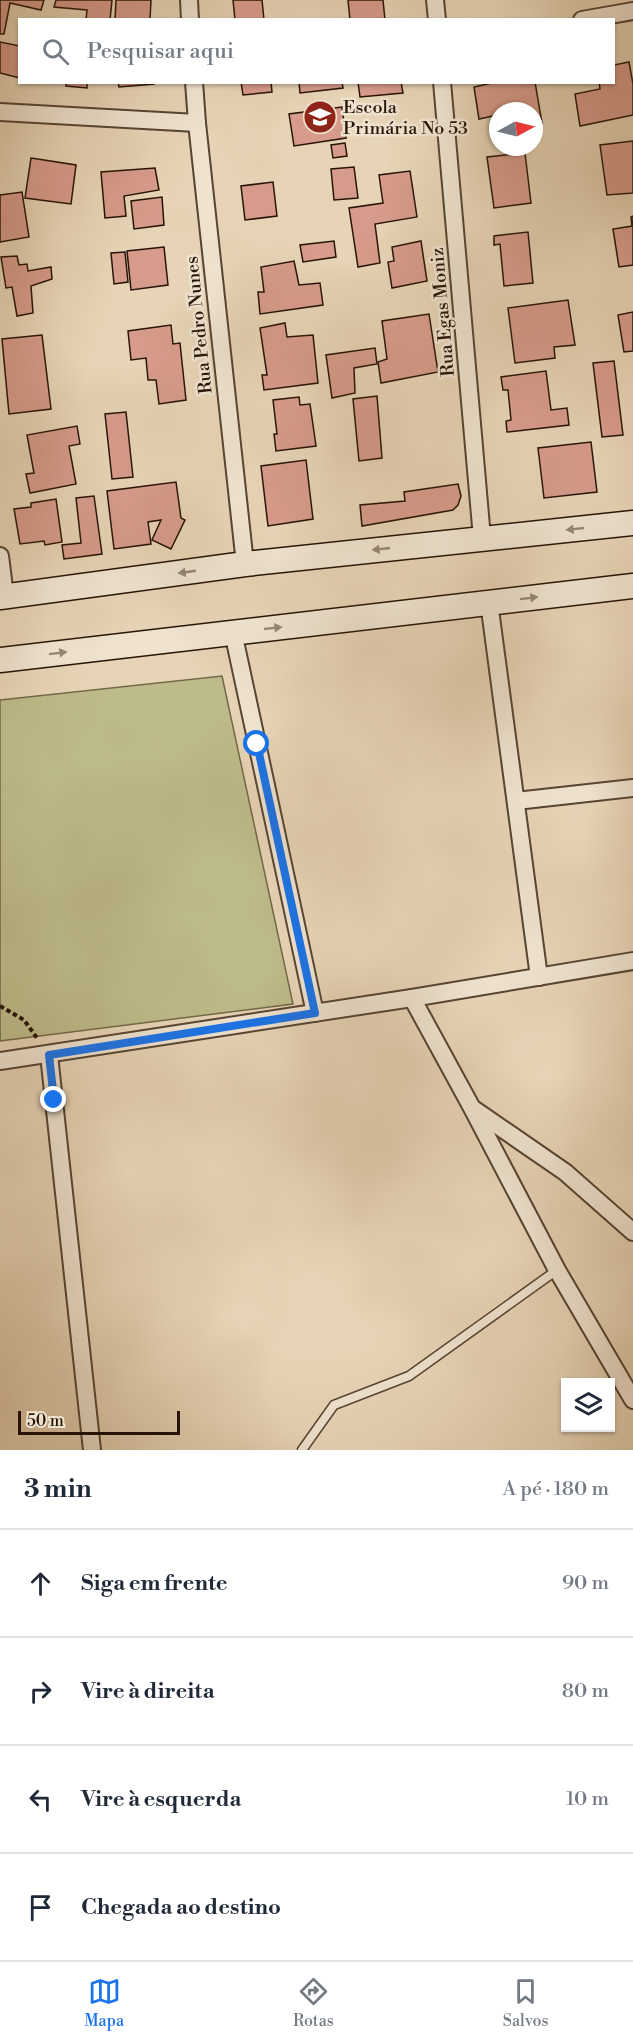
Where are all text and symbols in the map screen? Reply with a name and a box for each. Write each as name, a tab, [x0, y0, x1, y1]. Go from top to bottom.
search box	[18, 18, 615, 84]
icon: search	[39, 35, 72, 68]
text: Pesquisar aqui	[87, 38, 234, 65]
place label: Escola Primária No 53	[343, 96, 468, 140]
school or university icon: Escola Primária No 53	[302, 99, 338, 135]
north arrow	[489, 102, 543, 156]
street label: Rua Egas Moniz	[426, 247, 460, 377]
street label: Rua Pedro Nunes	[180, 255, 218, 395]
one-way arrow	[565, 524, 584, 534]
one-way arrow	[371, 544, 390, 554]
one-way arrow	[178, 567, 197, 576]
one-way arrow	[519, 593, 538, 603]
one-way arrow	[263, 623, 282, 633]
one-way arrow	[49, 648, 68, 658]
route start	[243, 730, 269, 756]
route end	[40, 1086, 66, 1112]
map controls	[561, 1378, 615, 1432]
button: layers	[561, 1378, 615, 1432]
scale bar	[18, 1408, 180, 1436]
text: 50 m	[27, 1411, 64, 1431]
text: 3 min	[24, 1473, 92, 1505]
text: A pé · 180 m	[503, 1477, 609, 1502]
icon: ahead	[24, 1567, 57, 1600]
text: Siga em frente	[81, 1570, 228, 1597]
text: 90 m	[562, 1571, 609, 1596]
icon: right	[24, 1675, 57, 1708]
text: Vire à direita	[81, 1678, 215, 1705]
text: 80 m	[562, 1679, 609, 1704]
icon: left	[24, 1783, 57, 1816]
text: Vire à esquerda	[81, 1786, 241, 1813]
text: 10 m	[566, 1787, 609, 1812]
icon: arrive	[24, 1891, 57, 1924]
text: Chegada ao destino	[81, 1894, 281, 1921]
tab: Mapa	[84, 1975, 124, 2031]
tab: Rotas	[293, 1975, 334, 2031]
tab: Salvos	[503, 1975, 549, 2031]

